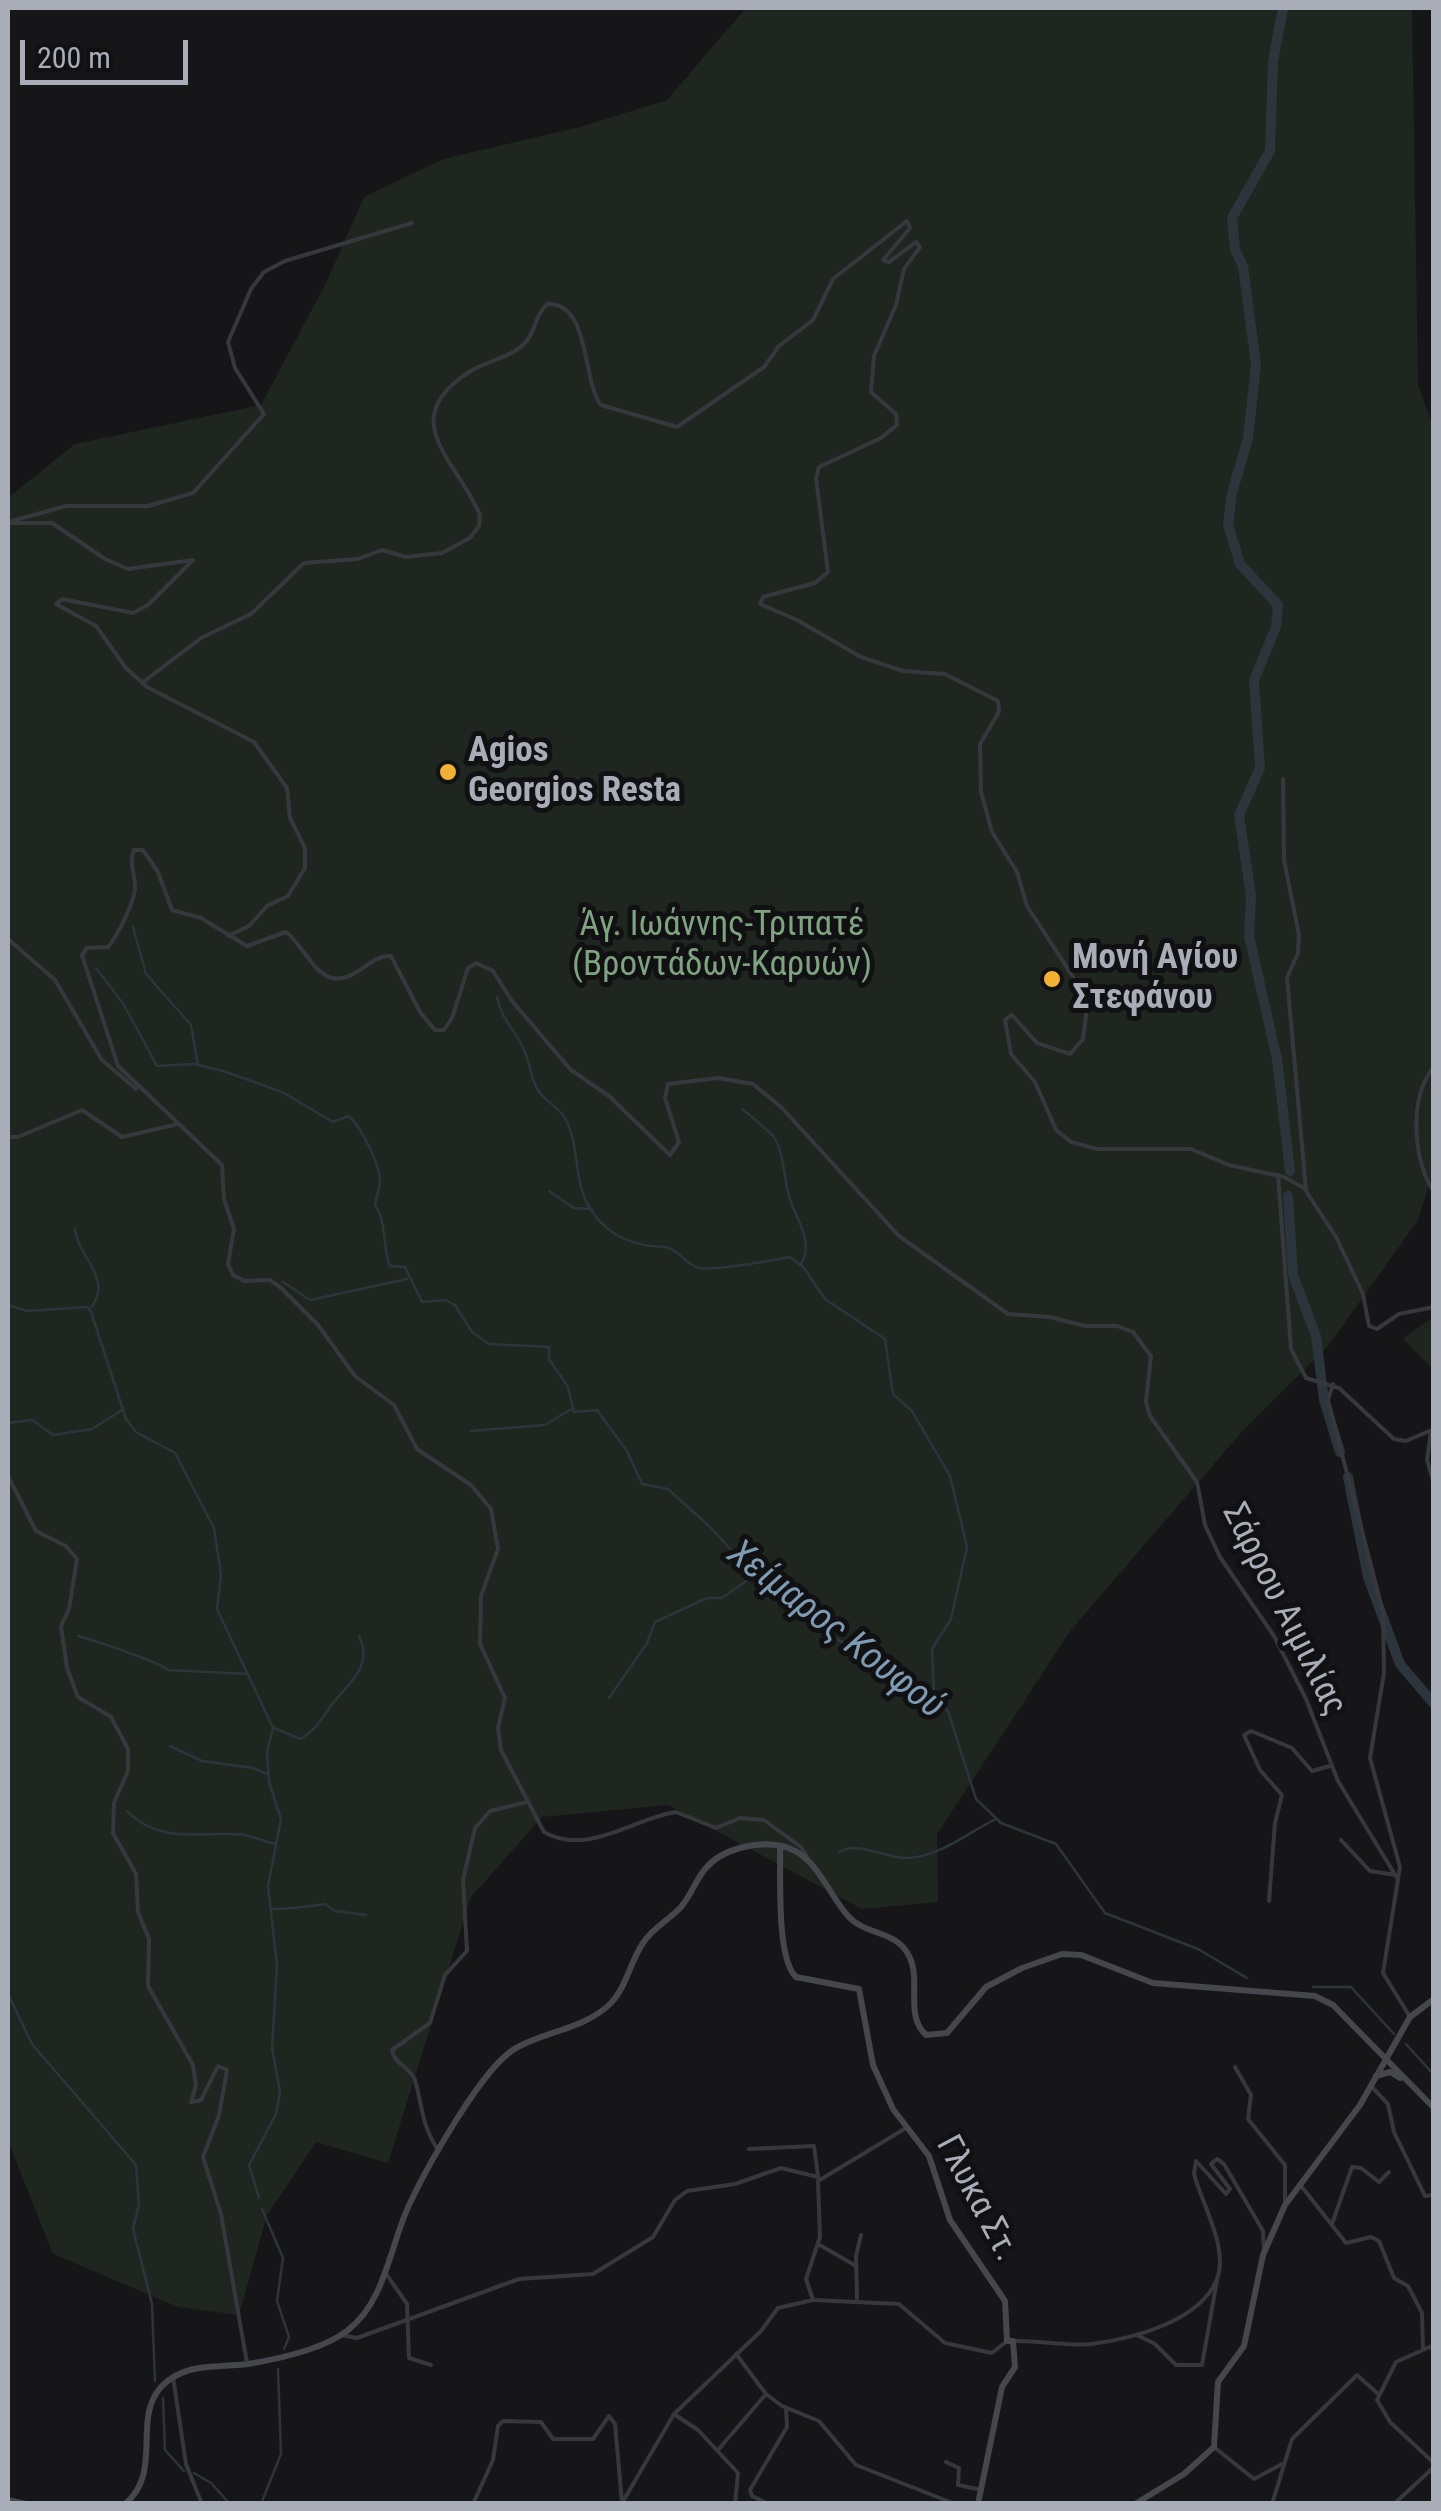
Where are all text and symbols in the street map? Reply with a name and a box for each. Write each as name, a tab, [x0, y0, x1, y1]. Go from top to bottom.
scale bar	[25, 20, 192, 82]
text: 200 m	[37, 40, 111, 75]
place label: Agios Georgios Resta	[468, 731, 681, 813]
marker: Agios Georgios Resta	[437, 761, 459, 783]
park label: Άγ. Ιωάννης-Τριπατέ (Βροντάδων-Καρυών)	[572, 905, 872, 987]
place label: Μονή Αγίου Στεφάνου	[1072, 938, 1238, 1020]
marker: Μονή Αγίου Στεφάνου	[1041, 968, 1063, 990]
street label: Σάρρου Αιμιλίας	[1212, 1497, 1354, 1723]
water label: Χείμαρος Κουφού	[717, 1532, 953, 1730]
street label: Γλυκα Στ.	[925, 2129, 1027, 2269]

